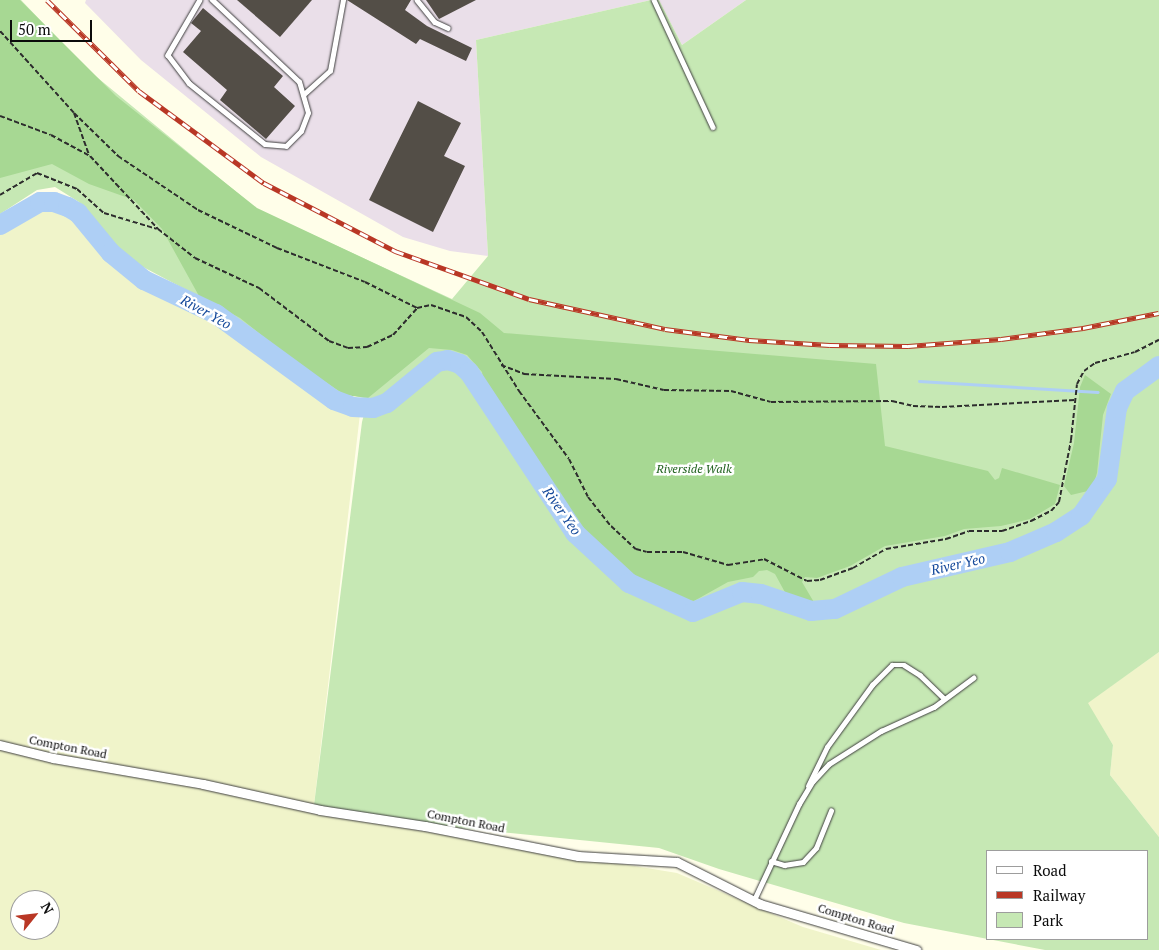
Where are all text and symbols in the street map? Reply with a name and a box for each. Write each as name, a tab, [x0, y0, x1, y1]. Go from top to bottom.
scale bar	[12, 10, 95, 42]
text: 50 m	[18, 19, 51, 39]
water label: River Yeo	[178, 291, 234, 333]
park label: Riverside Walk	[656, 462, 732, 476]
water label: River Yeo	[539, 484, 585, 538]
water label: River Yeo	[929, 550, 987, 578]
street label: Compton Road	[28, 732, 108, 762]
street label: Compton Road	[426, 806, 506, 836]
legend	[986, 850, 1149, 940]
text: Road	[1033, 860, 1066, 880]
text: Railway	[1033, 885, 1085, 905]
north arrow	[10, 890, 60, 940]
text: N	[37, 899, 59, 917]
street label: Compton Road	[816, 901, 896, 937]
text: Park	[1033, 910, 1063, 930]

